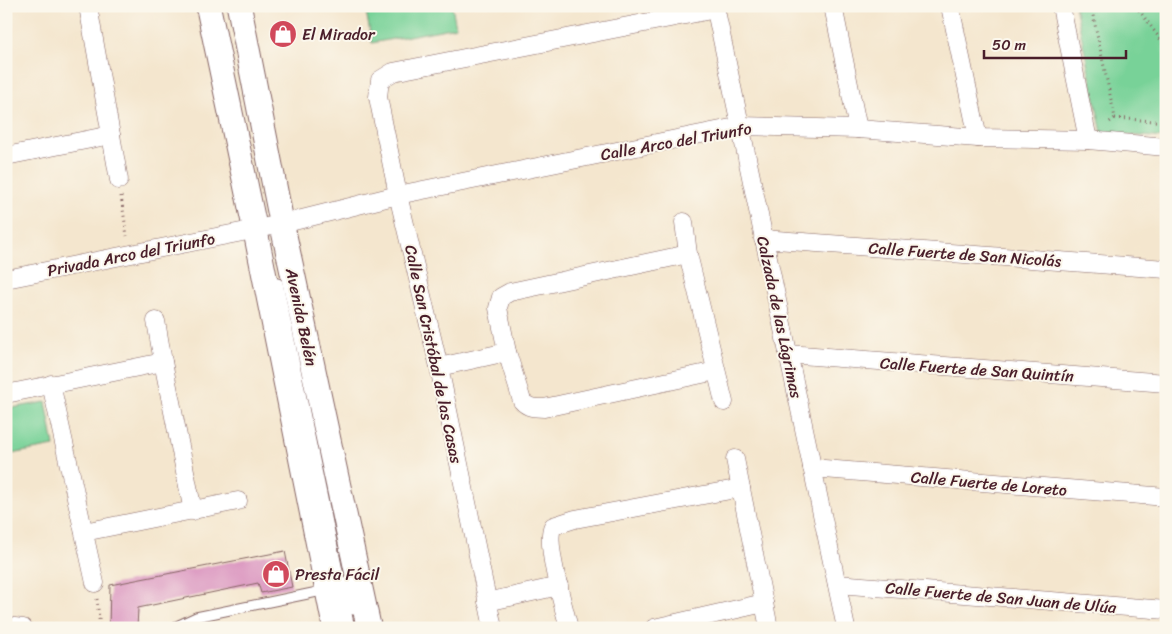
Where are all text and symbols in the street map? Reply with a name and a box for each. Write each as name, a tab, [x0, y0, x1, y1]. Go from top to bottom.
shop icon: El Mirador	[268, 19, 298, 49]
place label: El Mirador	[302, 20, 376, 49]
scale bar	[984, 28, 1127, 60]
text: 50 m	[992, 32, 1027, 58]
street label: Calle Arco del Triunfo	[598, 114, 754, 169]
street label: Privada Arco del Triunfo	[45, 224, 217, 285]
street label: Calzada de las Lágrimas	[748, 233, 811, 401]
street label: Calle Fuerte de San Nicolás	[868, 233, 1063, 276]
street label: Calle San Cristóbal de las Casas	[396, 242, 471, 467]
street label: Avenida Belén	[277, 264, 326, 369]
street label: Calle Fuerte de San Quintín	[879, 348, 1075, 391]
street label: Calle Fuerte de Loreto	[910, 462, 1068, 505]
shop icon: Presta Fácil	[261, 559, 291, 589]
place label: Presta Fácil	[295, 560, 380, 589]
street label: Calle Fuerte de San Juan de Ulúa	[884, 573, 1119, 622]

